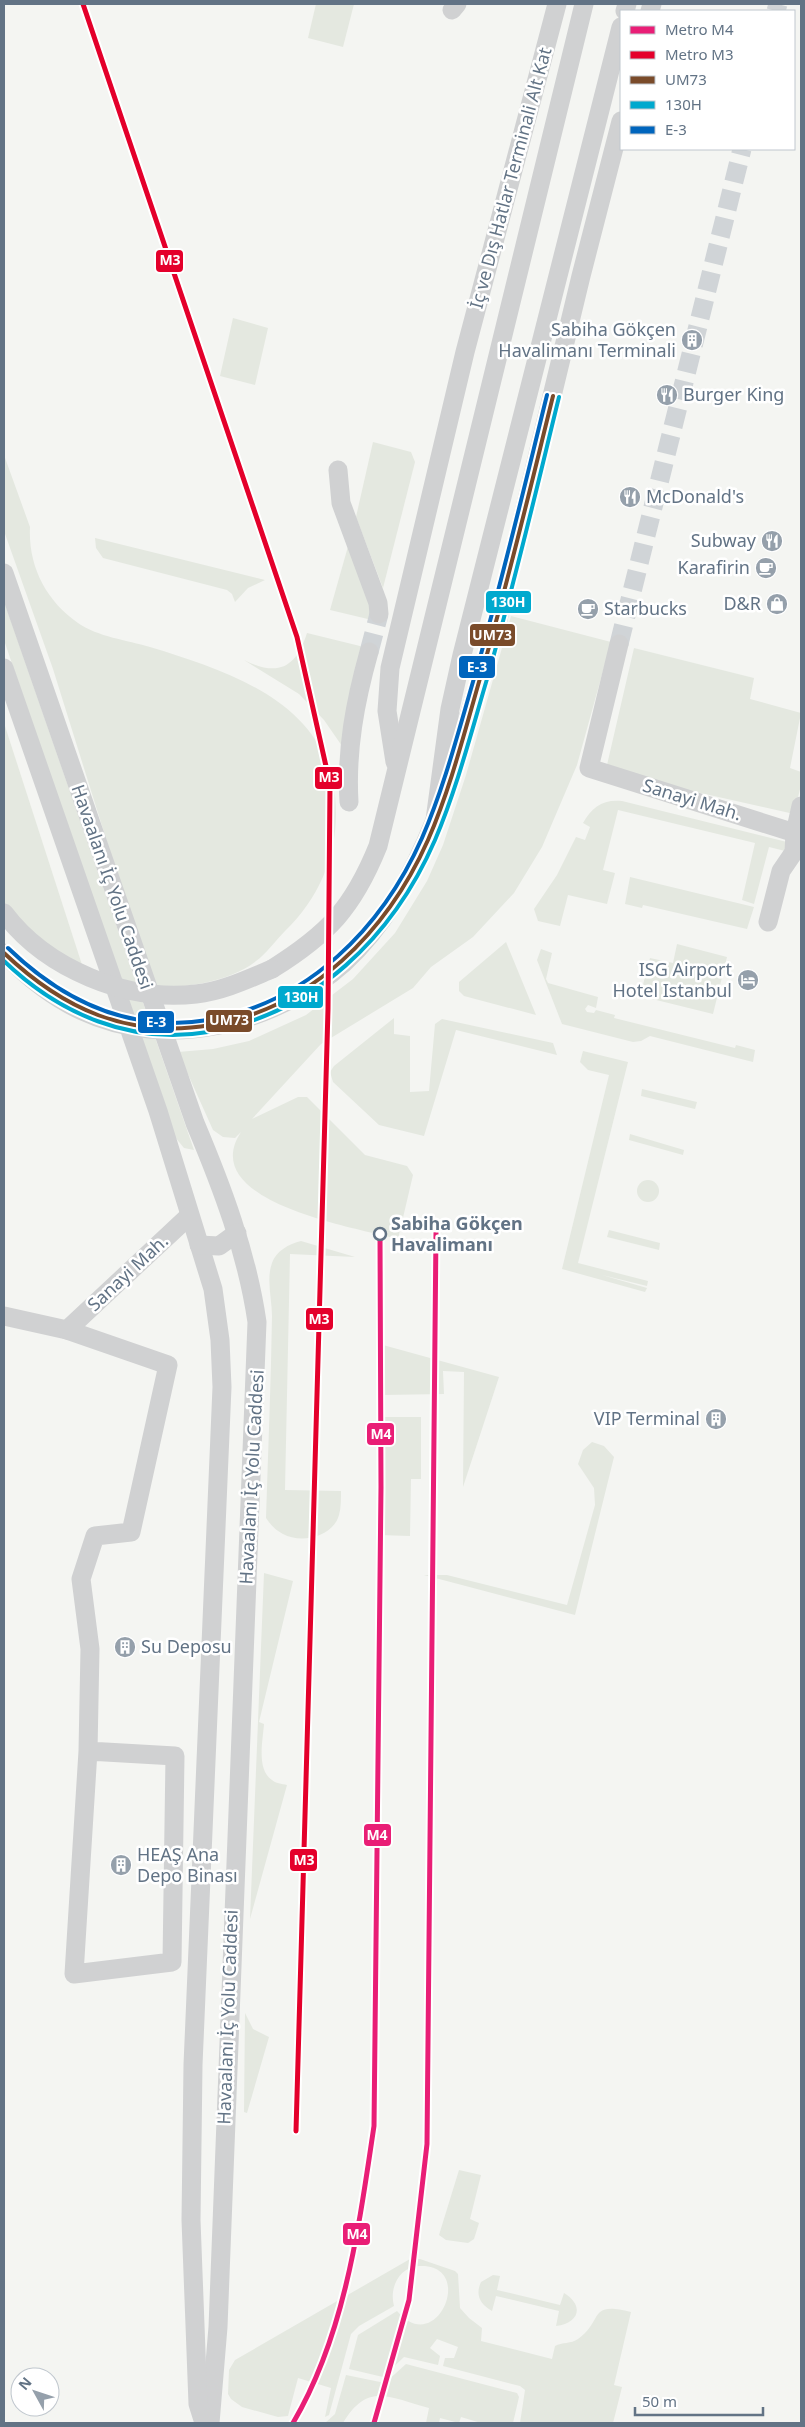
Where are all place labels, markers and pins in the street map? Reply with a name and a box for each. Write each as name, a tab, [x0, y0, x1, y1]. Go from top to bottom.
place label: Sabiha Gökçen Havalimanı Terminali	[498, 317, 676, 362]
building icon: Sabiha Gökçen Havalimanı Terminali	[680, 328, 704, 352]
place label: Burger King	[683, 382, 784, 406]
restaurant icon: Burger King	[655, 383, 679, 407]
place label: McDonald's	[646, 484, 744, 508]
restaurant icon: McDonald's	[618, 485, 642, 509]
place label: Subway	[691, 528, 757, 552]
restaurant icon: Subway	[760, 529, 784, 553]
place label: Karafirin	[678, 555, 750, 579]
cafe icon: Karafirin	[754, 556, 778, 580]
place label: D&R	[723, 591, 761, 615]
shop icon: D&R	[765, 592, 789, 616]
place label: Starbucks	[604, 596, 687, 620]
cafe icon: Starbucks	[576, 597, 600, 621]
place label: ISG Airport Hotel Istanbul	[613, 957, 732, 1002]
hotel icon: ISG Airport Hotel Istanbul	[736, 968, 760, 992]
place label: Sabiha Gökçen Havalimanı	[391, 1211, 523, 1256]
marker: Sabiha Gökçen Havalimanı	[373, 1227, 387, 1241]
place label: VIP Terminal	[594, 1406, 700, 1430]
building icon: VIP Terminal	[704, 1407, 728, 1431]
place label: Su Deposu	[141, 1634, 232, 1658]
building icon: Su Deposu	[113, 1635, 137, 1659]
place label: HEAŞ Ana Depo Binası	[137, 1842, 238, 1887]
building icon: HEAŞ Ana Depo Binası	[109, 1853, 133, 1877]

